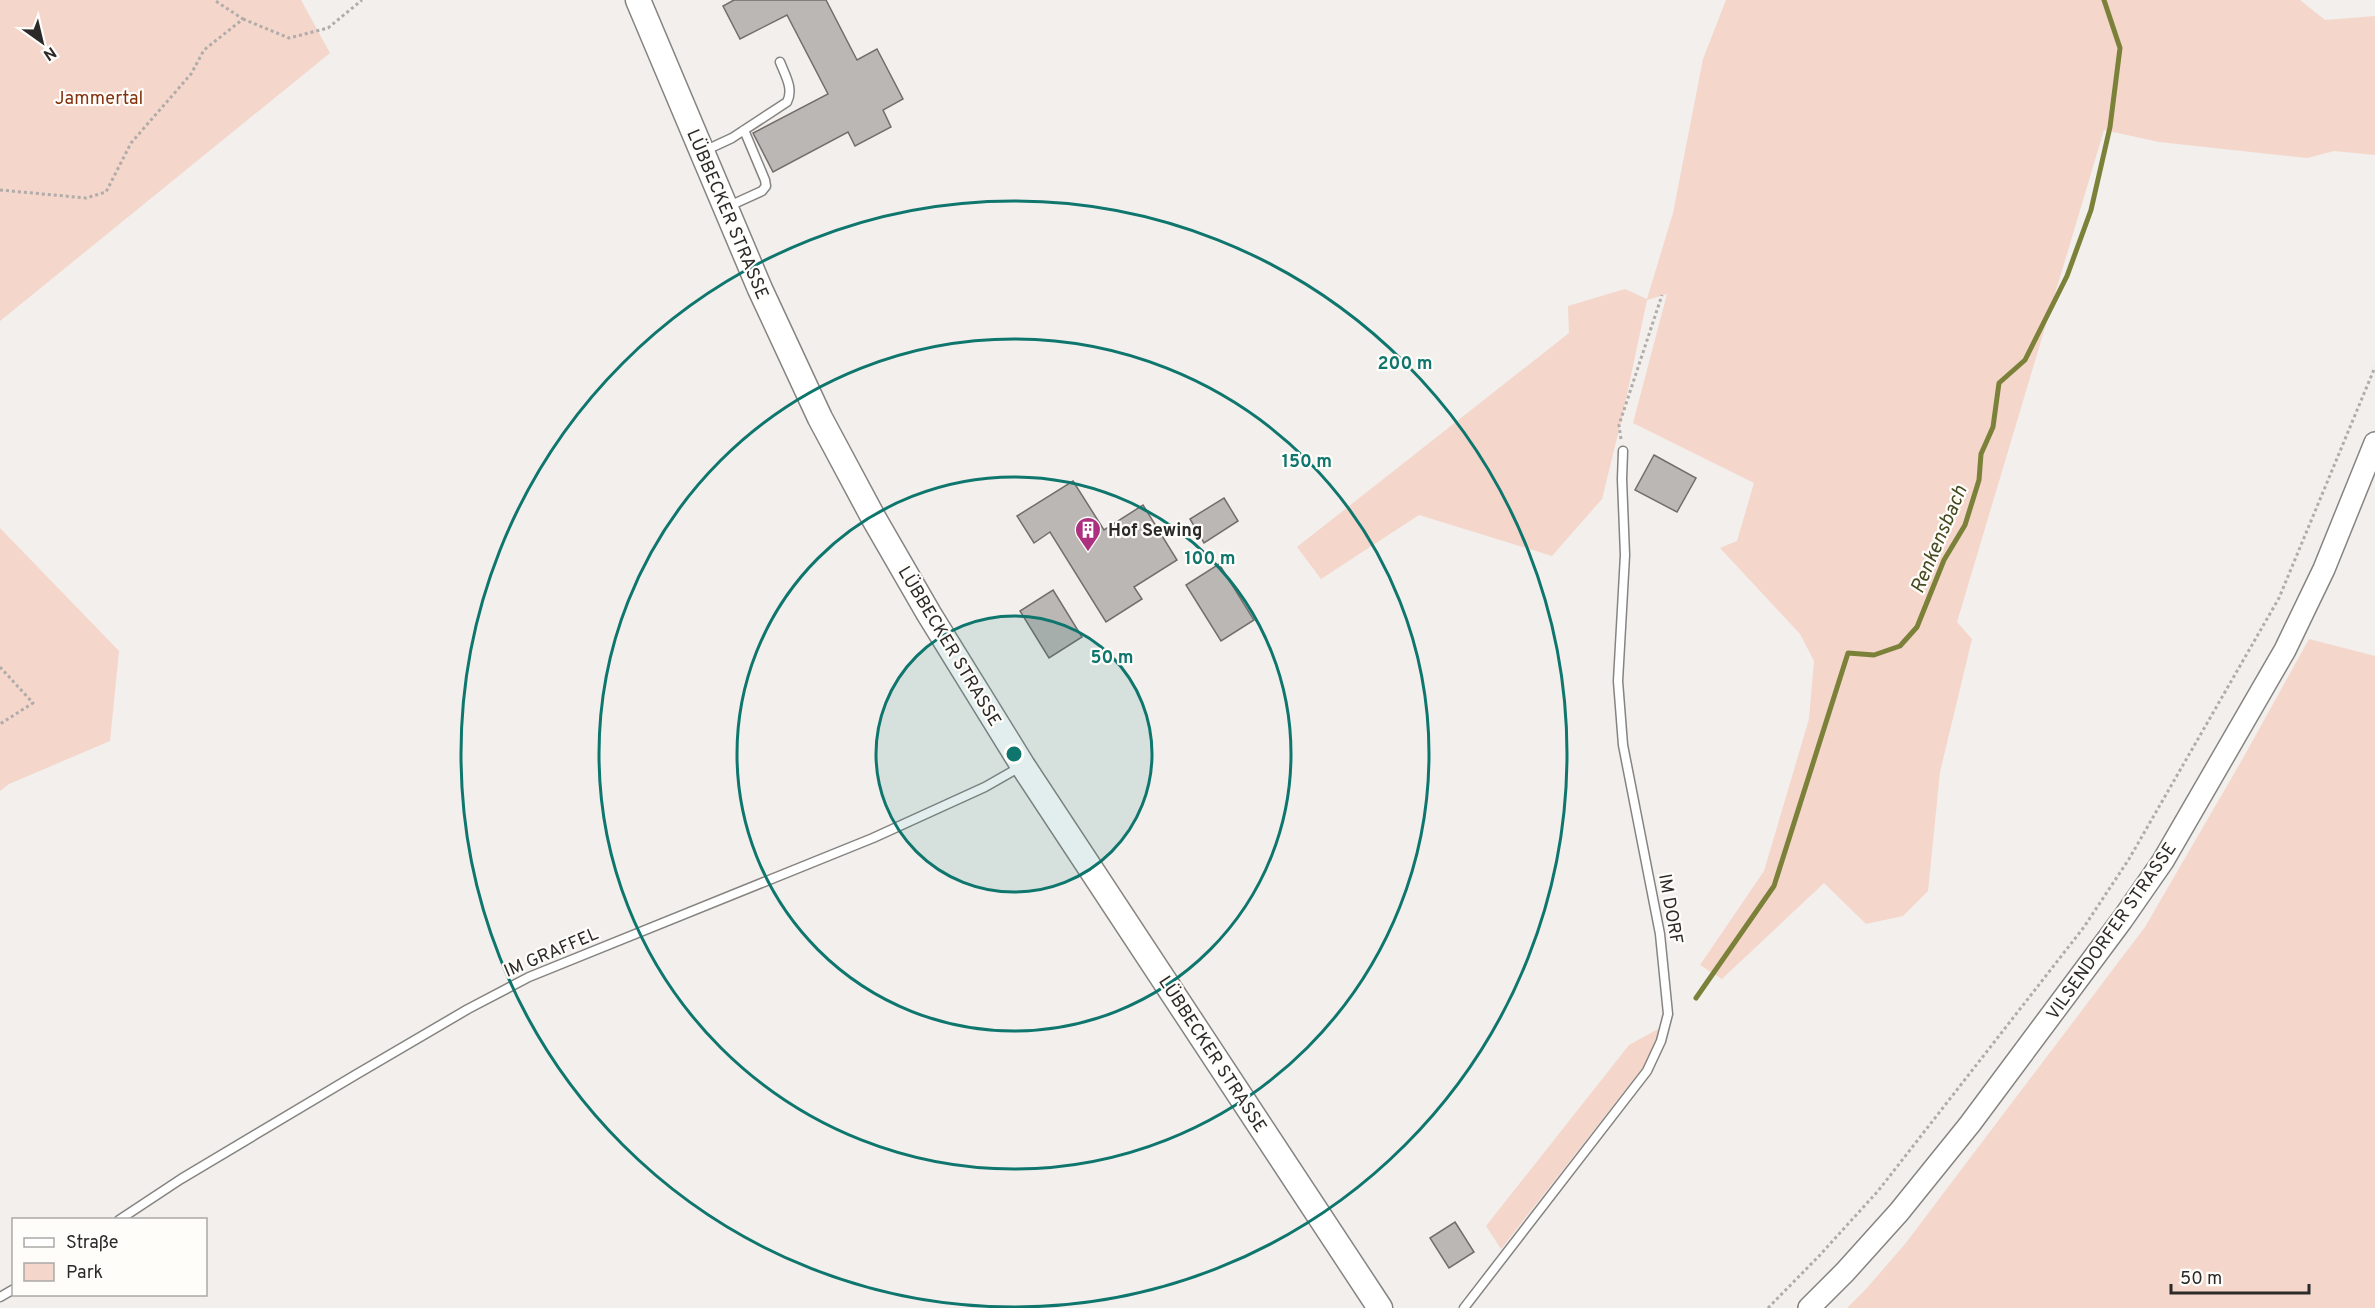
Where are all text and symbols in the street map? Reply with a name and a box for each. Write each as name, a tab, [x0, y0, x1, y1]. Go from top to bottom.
north arrow	[12, 12, 72, 72]
text: N	[39, 41, 60, 64]
park label: Jammertal	[55, 88, 143, 111]
street label: LÜBBECKER STRASSE	[680, 125, 775, 303]
text: 200 m	[1377, 353, 1433, 376]
text: 150 m	[1282, 451, 1332, 474]
water label: Renkensbach	[1905, 482, 1974, 598]
building icon: Hof Sewing	[1073, 515, 1103, 553]
place label: Hof Sewing	[1108, 520, 1202, 543]
text: 100 m	[1184, 548, 1236, 571]
street label: LÜBBECKER STRASSE	[892, 561, 1007, 731]
text: 50 m	[1090, 647, 1134, 670]
centre of rings	[1004, 744, 1024, 764]
street label: VILSENDORFER STRASSE	[2042, 839, 2182, 1025]
street label: IM DORF	[1652, 872, 1687, 946]
street label: IM GRAFFEL	[501, 923, 602, 984]
street label: LÜBBECKER STRASSE	[1152, 971, 1273, 1138]
legend	[12, 1218, 207, 1296]
text: Straße	[66, 1232, 118, 1255]
scale bar	[2171, 1257, 2309, 1295]
text: Park	[66, 1262, 103, 1285]
text: 50 m	[2180, 1268, 2222, 1291]

